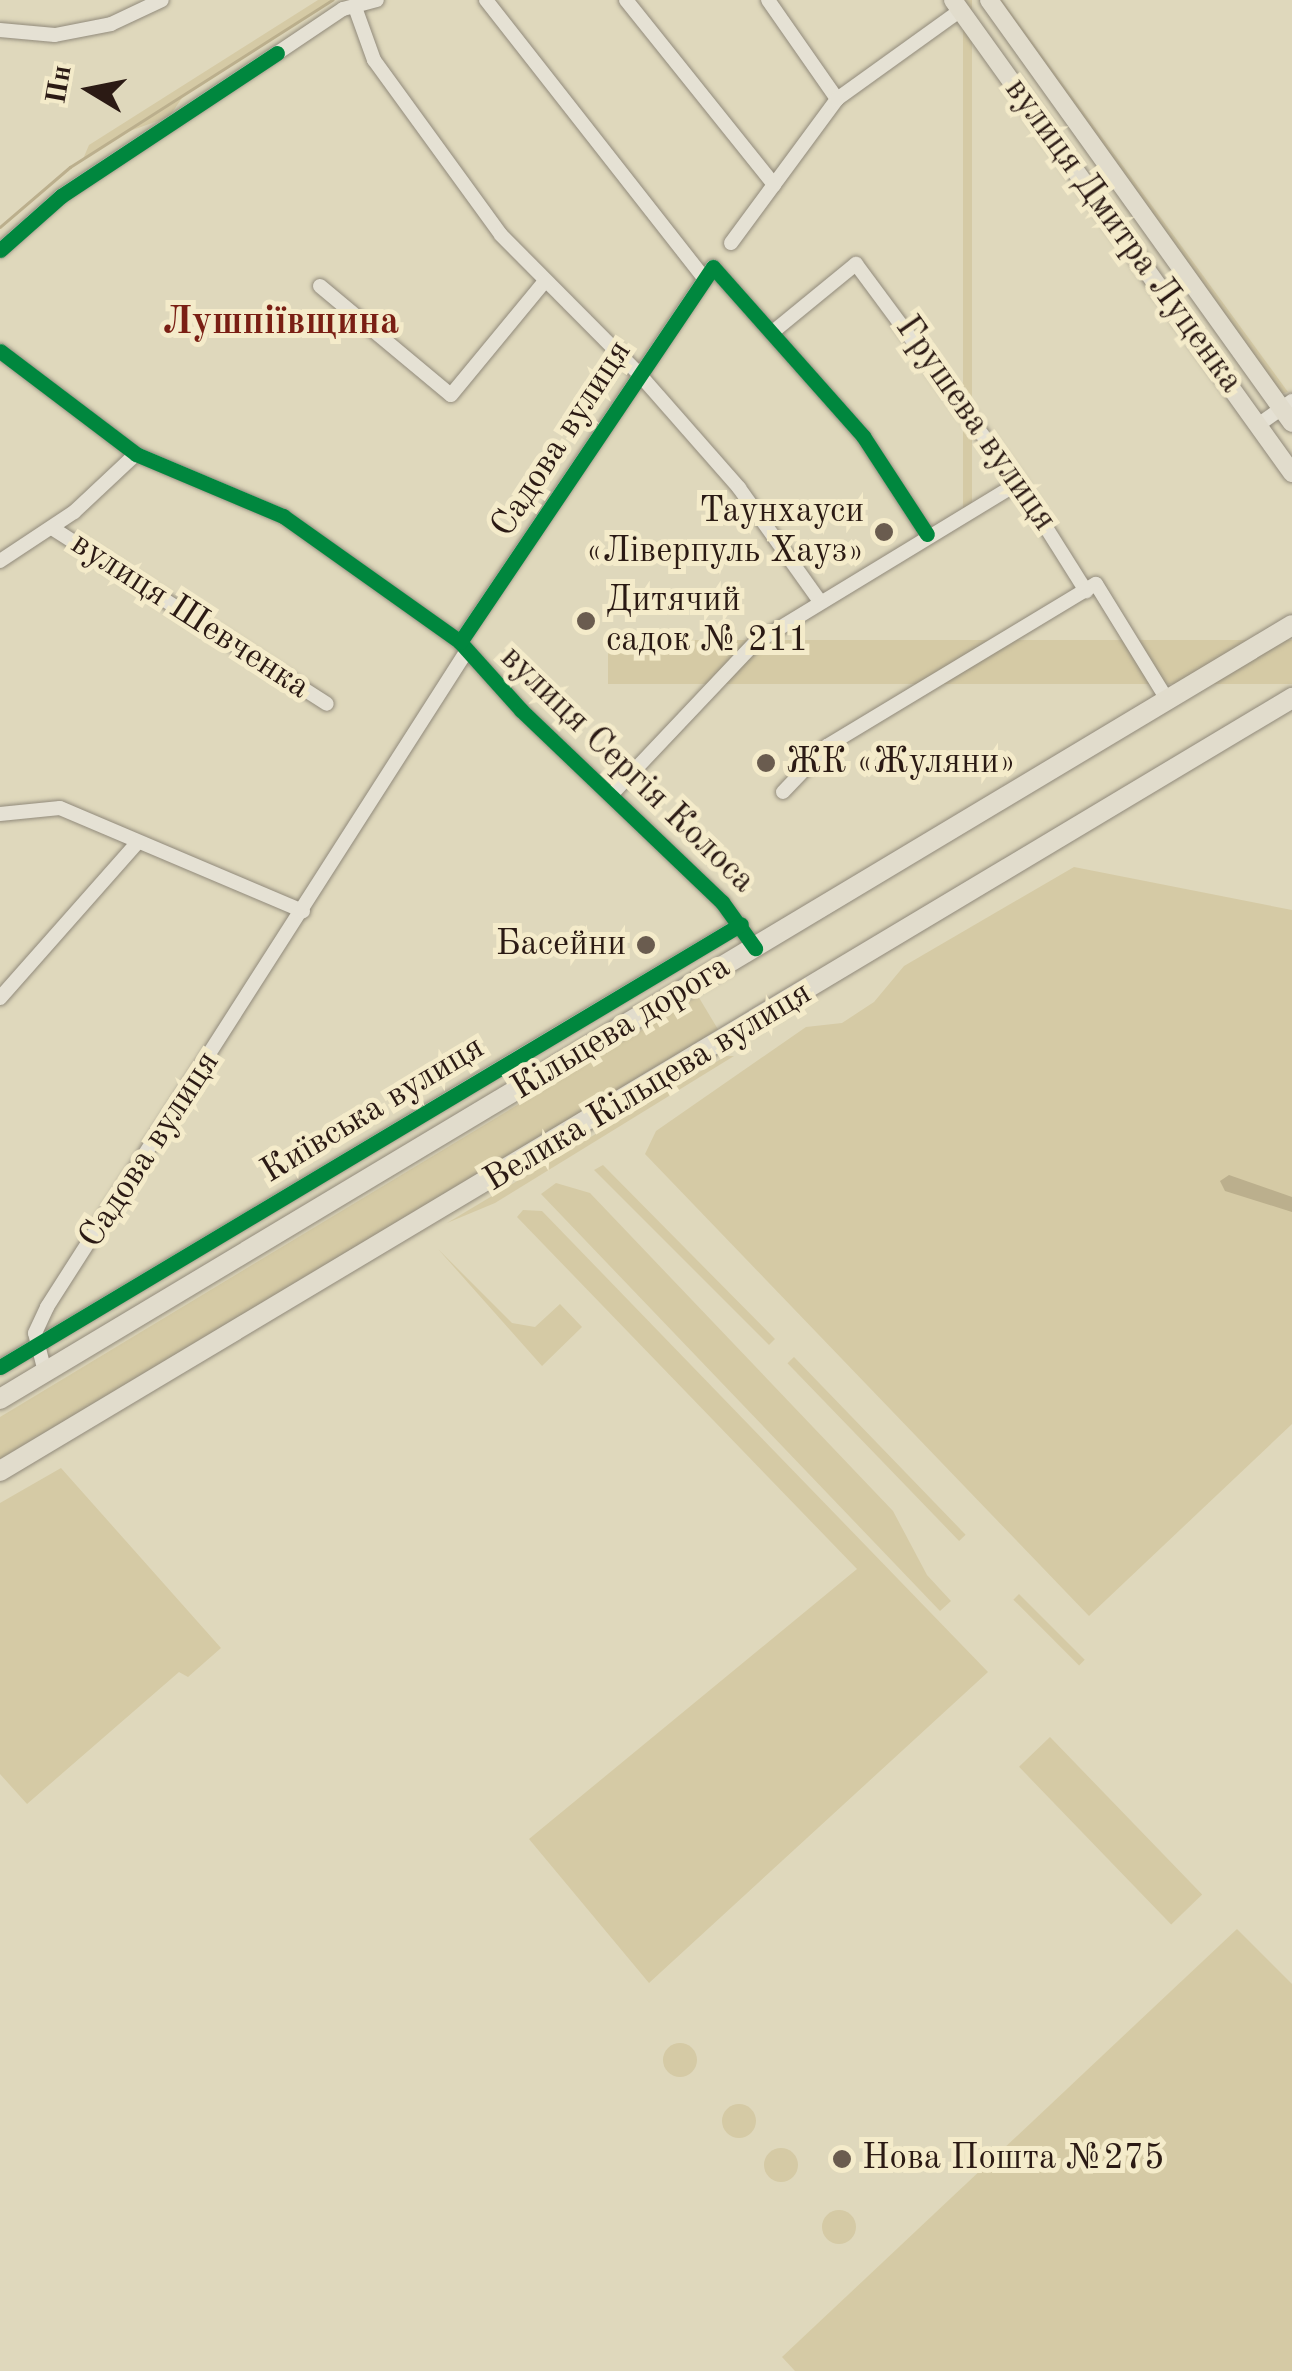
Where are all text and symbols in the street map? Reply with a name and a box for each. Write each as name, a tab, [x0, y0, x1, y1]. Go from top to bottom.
north arrow	[40, 40, 140, 140]
text: Пн	[43, 63, 78, 106]
street label: вулиця Дмитра Луценка	[995, 70, 1251, 402]
district label: Лушпіївщина	[163, 301, 399, 347]
street label: Грушева вулиця	[885, 309, 1065, 539]
street label: Садова вулиця	[483, 333, 641, 545]
place label: Таунхауси «Ліверпуль Хауз»	[586, 491, 864, 573]
marker: Таунхауси «Ліверпуль Хауз»	[873, 521, 895, 543]
street label: вулиця Шевченка	[63, 523, 317, 709]
place label: Дитячий садок № 211	[606, 580, 809, 662]
marker: Дитячий садок № 211	[575, 610, 597, 632]
street label: вулиця Сергія Колоса	[491, 638, 763, 902]
place label: ЖК «Жуляни»	[786, 742, 1016, 784]
marker: ЖК «Жуляни»	[755, 752, 777, 774]
place label: Басейни	[496, 924, 626, 966]
marker: Басейни	[635, 934, 657, 956]
street label: Кільцева дорога	[504, 946, 738, 1110]
street label: Велика Кільцева вулиця	[477, 972, 819, 1202]
street label: Київська вулиця	[254, 1027, 492, 1193]
street label: Садова вулиця	[71, 1044, 229, 1256]
place label: Нова Пошта №275	[862, 2138, 1164, 2180]
marker: Нова Пошта №275	[831, 2148, 853, 2170]

